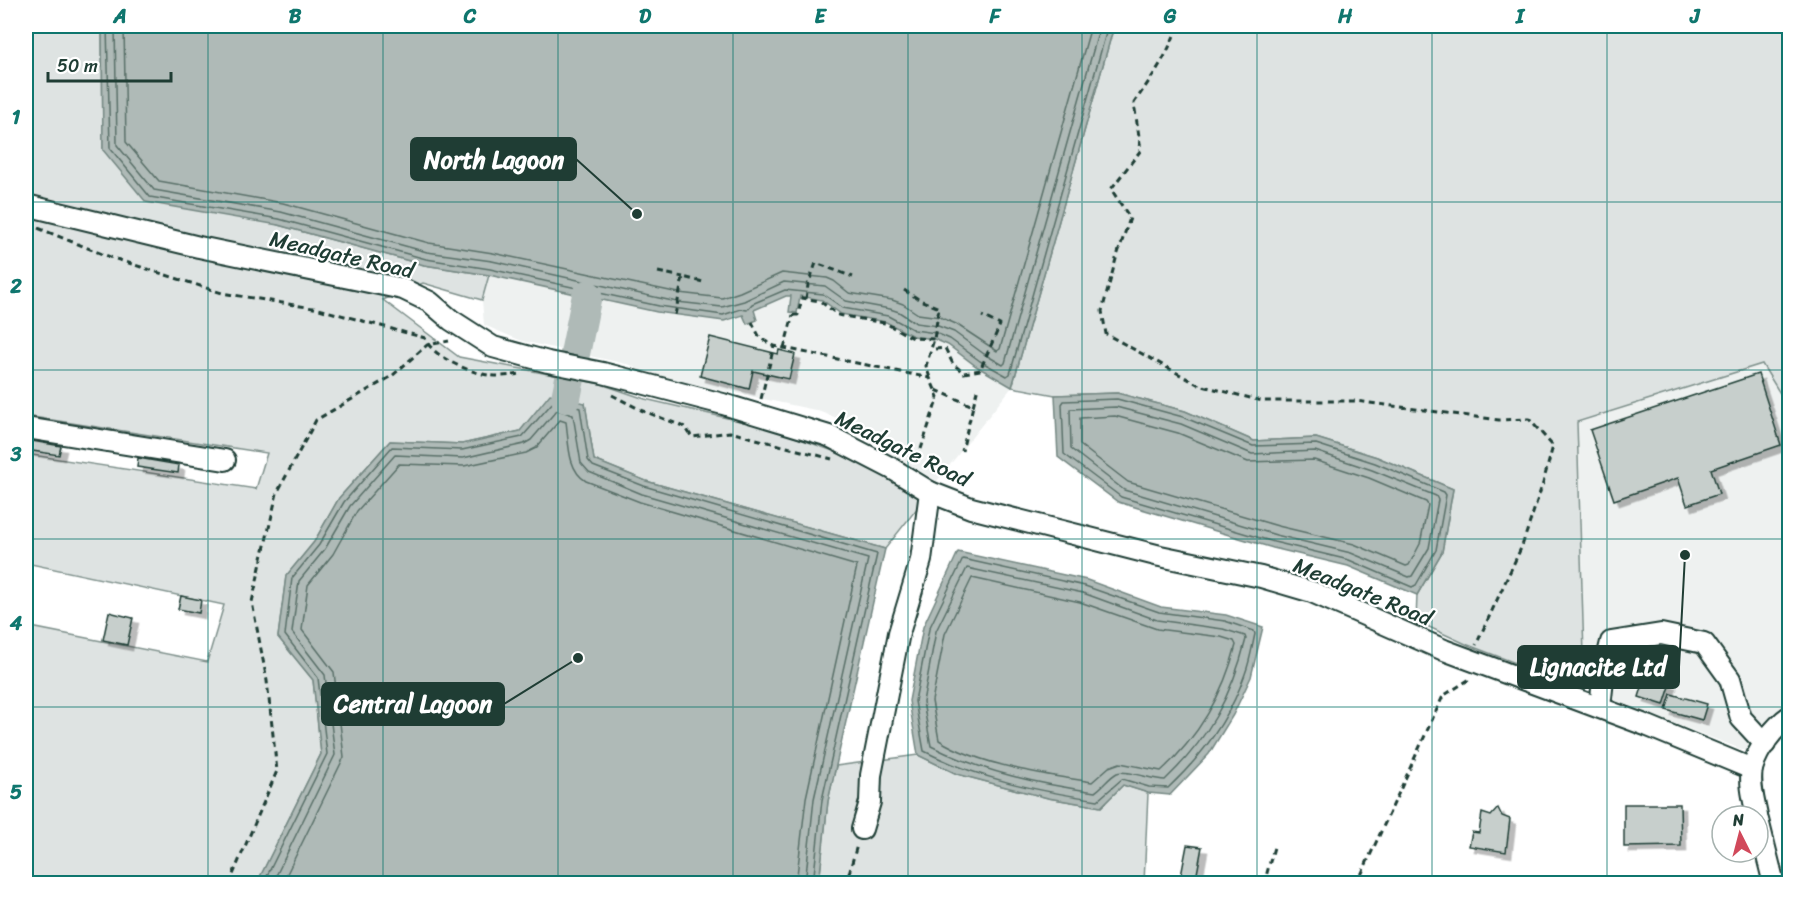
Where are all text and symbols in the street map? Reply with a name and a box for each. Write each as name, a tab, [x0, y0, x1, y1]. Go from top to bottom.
text: A	[112, 0, 127, 34]
text: B	[289, 0, 302, 34]
text: C	[463, 0, 477, 34]
text: D	[639, 0, 652, 34]
text: E	[814, 0, 827, 34]
text: F	[989, 0, 1002, 34]
text: G	[1163, 0, 1177, 34]
text: H	[1337, 0, 1353, 34]
text: I	[1515, 0, 1526, 34]
text: J	[1689, 0, 1701, 34]
scale bar	[48, 45, 171, 83]
text: 50 m	[57, 50, 98, 82]
text: 1	[12, 100, 21, 135]
callout: North Lagoon	[411, 138, 576, 180]
text: North Lagoon	[423, 139, 564, 181]
street label: Meadgate Road	[266, 219, 419, 290]
text: 2	[9, 269, 22, 304]
street label: Meadgate Road	[828, 399, 979, 499]
text: 3	[10, 437, 22, 472]
street label: Meadgate Road	[1287, 546, 1440, 638]
text: 4	[9, 606, 23, 641]
callout: Lignacite Ltd	[1518, 646, 1679, 688]
text: Lignacite Ltd	[1530, 646, 1669, 688]
callout: Central Lagoon	[322, 683, 504, 725]
text: Central Lagoon	[333, 683, 492, 725]
text: 5	[10, 775, 22, 810]
north arrow	[1710, 804, 1770, 864]
text: N	[1730, 804, 1746, 835]

